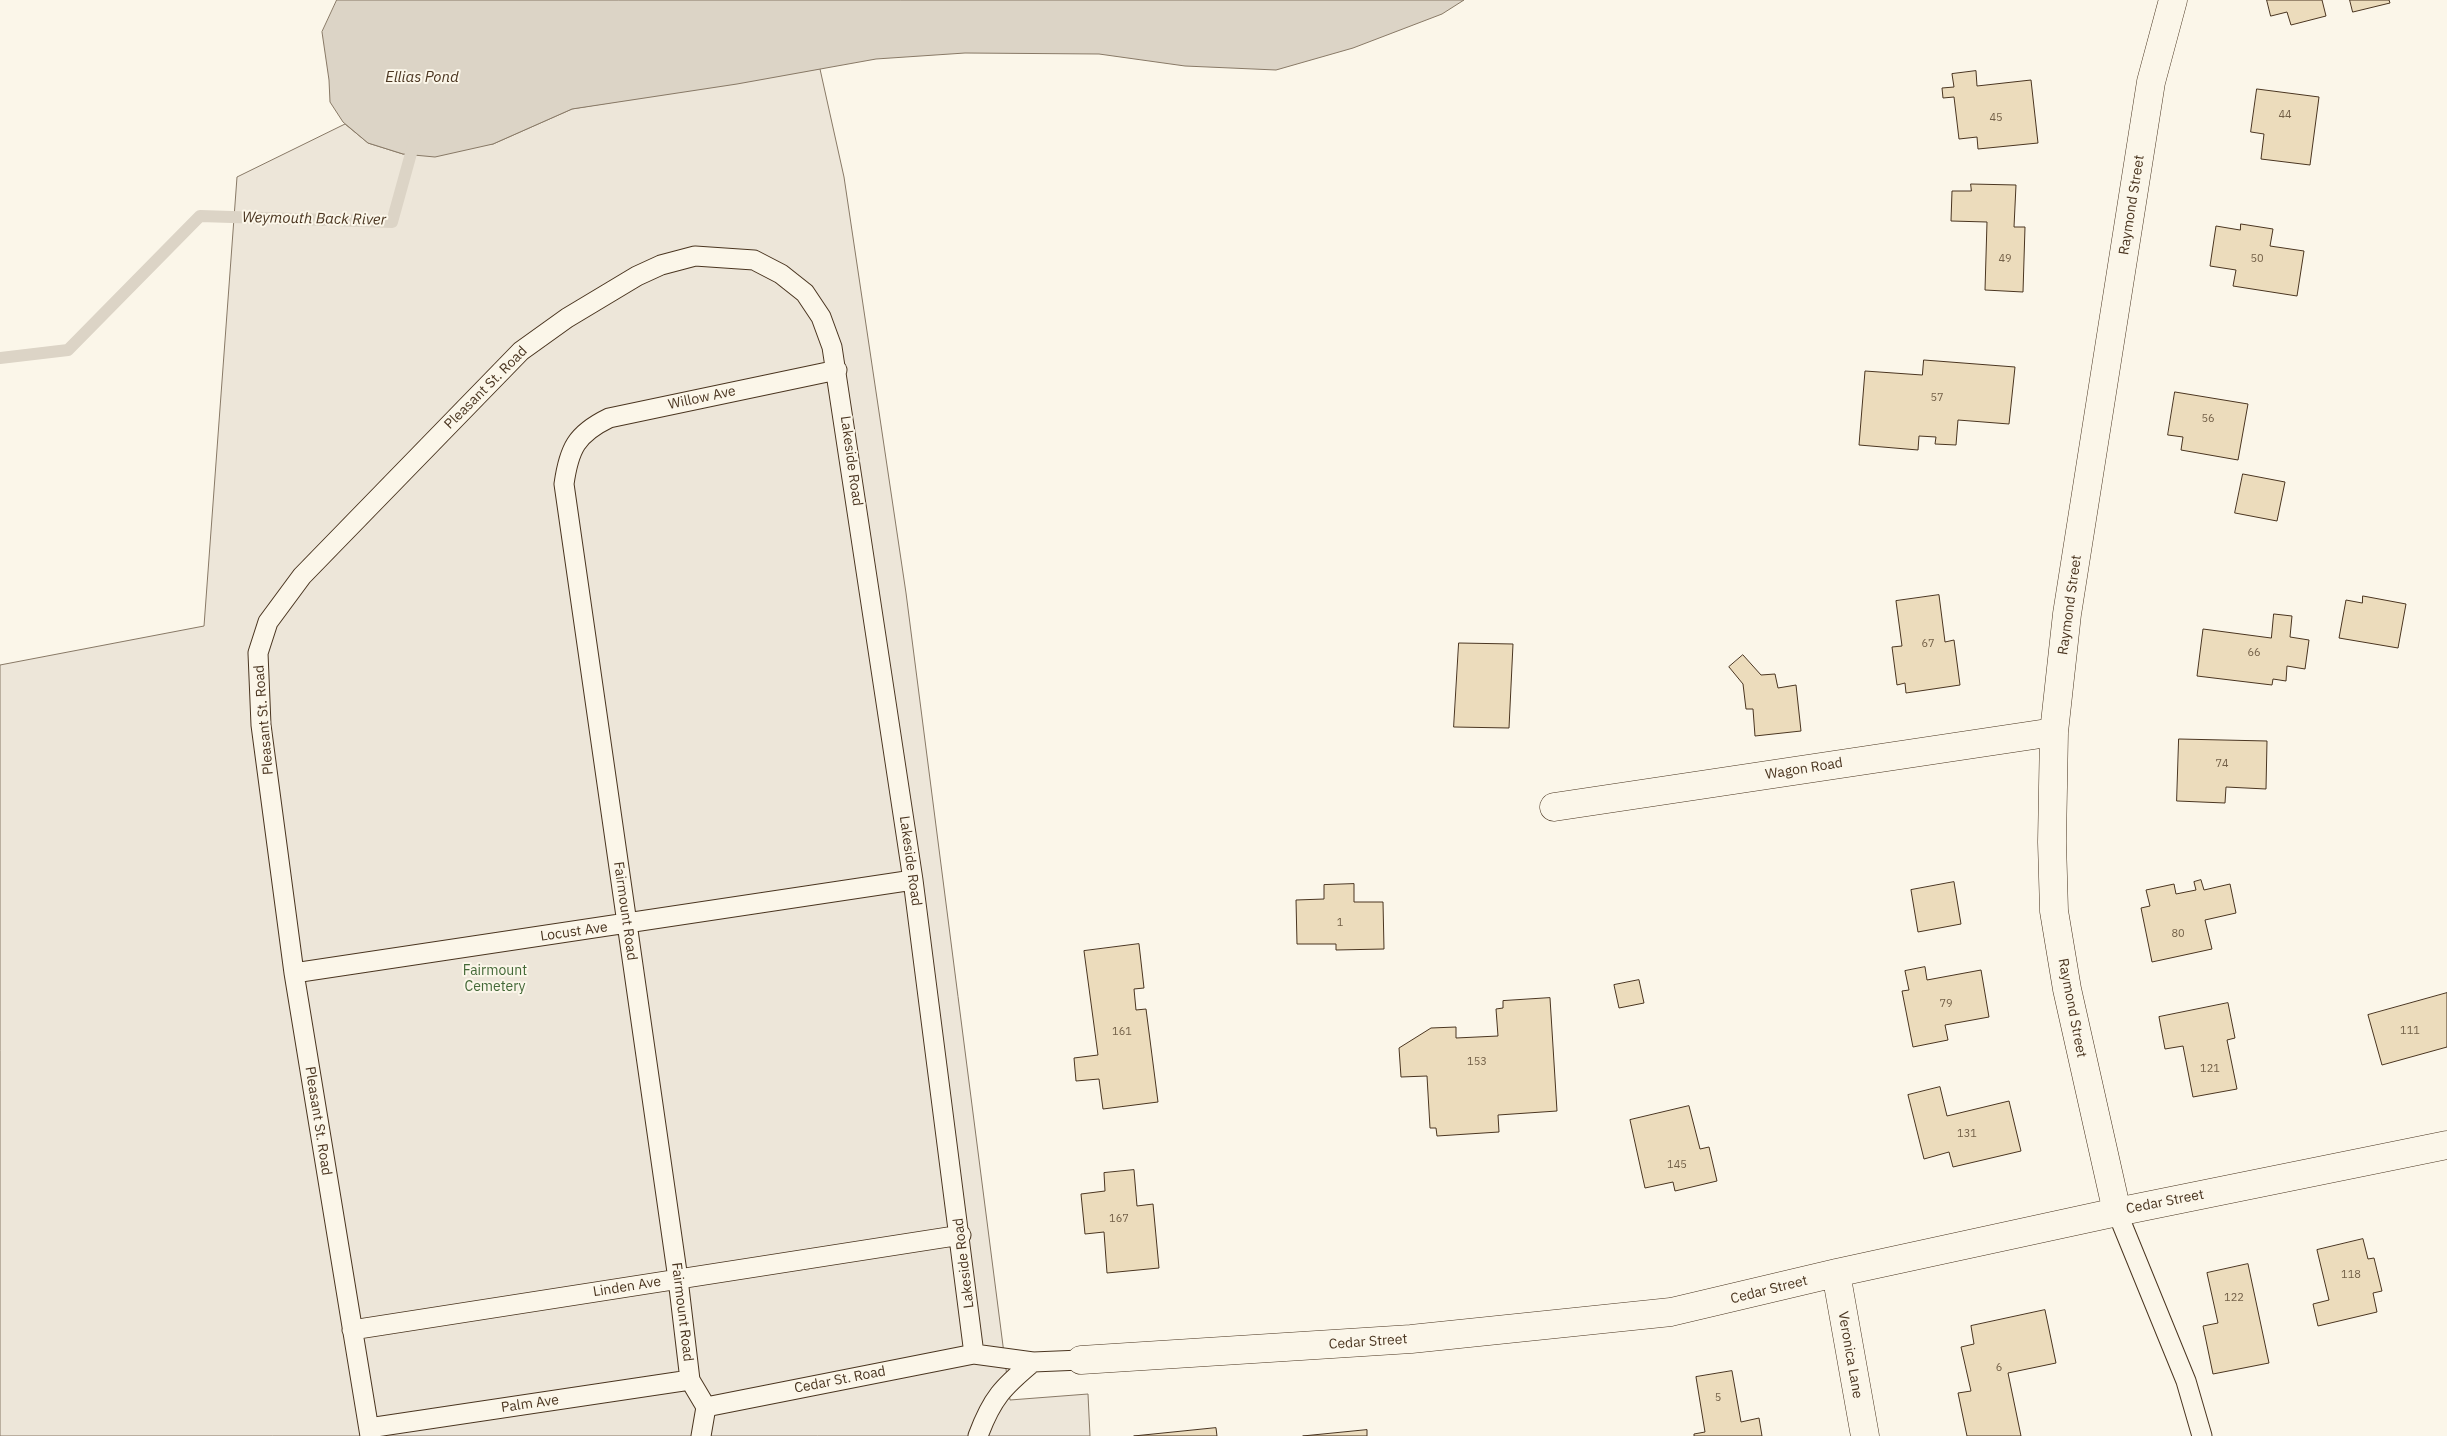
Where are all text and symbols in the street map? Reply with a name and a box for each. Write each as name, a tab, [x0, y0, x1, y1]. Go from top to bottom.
water label: Ellias Pond	[385, 69, 459, 87]
house number: 44	[2278, 108, 2292, 122]
house number: 45	[1989, 111, 2003, 125]
street label: Raymond Street	[2116, 154, 2148, 256]
water label: Weymouth Back River	[242, 209, 386, 229]
house number: 49	[1998, 252, 2012, 266]
house number: 50	[2250, 252, 2264, 266]
street label: Pleasant St. Road	[441, 343, 531, 433]
street label: Willow Ave	[667, 383, 737, 413]
house number: 57	[1930, 391, 1944, 405]
house number: 56	[2201, 412, 2215, 426]
street label: Lakeside Road	[836, 415, 866, 507]
street label: Raymond Street	[2055, 554, 2085, 656]
house number: 67	[1921, 637, 1935, 651]
house number: 66	[2247, 646, 2261, 660]
street label: Pleasant St. Road	[251, 664, 277, 776]
street label: Wagon Road	[1764, 755, 1844, 783]
house number: 74	[2215, 757, 2229, 771]
street label: Lakeside Road	[895, 815, 925, 907]
street label: Fairmount Road	[610, 860, 640, 962]
house number: 1	[1337, 916, 1343, 930]
street label: Locust Ave	[539, 919, 609, 945]
house number: 80	[2171, 927, 2185, 941]
street label: Raymond Street	[2054, 957, 2090, 1059]
park label: Fairmount Cemetery	[463, 963, 527, 996]
house number: 79	[1939, 997, 1953, 1011]
house number: 111	[2400, 1024, 2420, 1038]
house number: 161	[1112, 1025, 1132, 1039]
house number: 153	[1467, 1055, 1487, 1069]
house number: 121	[2200, 1062, 2220, 1076]
street label: Pleasant St. Road	[301, 1065, 335, 1177]
house number: 131	[1957, 1127, 1977, 1141]
house number: 145	[1667, 1158, 1687, 1172]
street label: Cedar Street	[2125, 1186, 2205, 1218]
house number: 167	[1109, 1212, 1129, 1226]
street label: Lakeside Road	[950, 1217, 978, 1309]
street label: Fairmount Road	[668, 1261, 696, 1363]
house number: 118	[2341, 1268, 2361, 1282]
street label: Cedar Street	[1729, 1272, 1809, 1308]
street label: Linden Ave	[592, 1273, 662, 1301]
house number: 122	[2224, 1291, 2244, 1305]
street label: Veronica Lane	[1834, 1310, 1866, 1400]
street label: Cedar Street	[1328, 1331, 1408, 1353]
house number: 6	[1996, 1361, 2002, 1375]
street label: Cedar St. Road	[793, 1363, 887, 1397]
house number: 5	[1715, 1391, 1721, 1405]
street label: Palm Ave	[500, 1392, 560, 1416]

